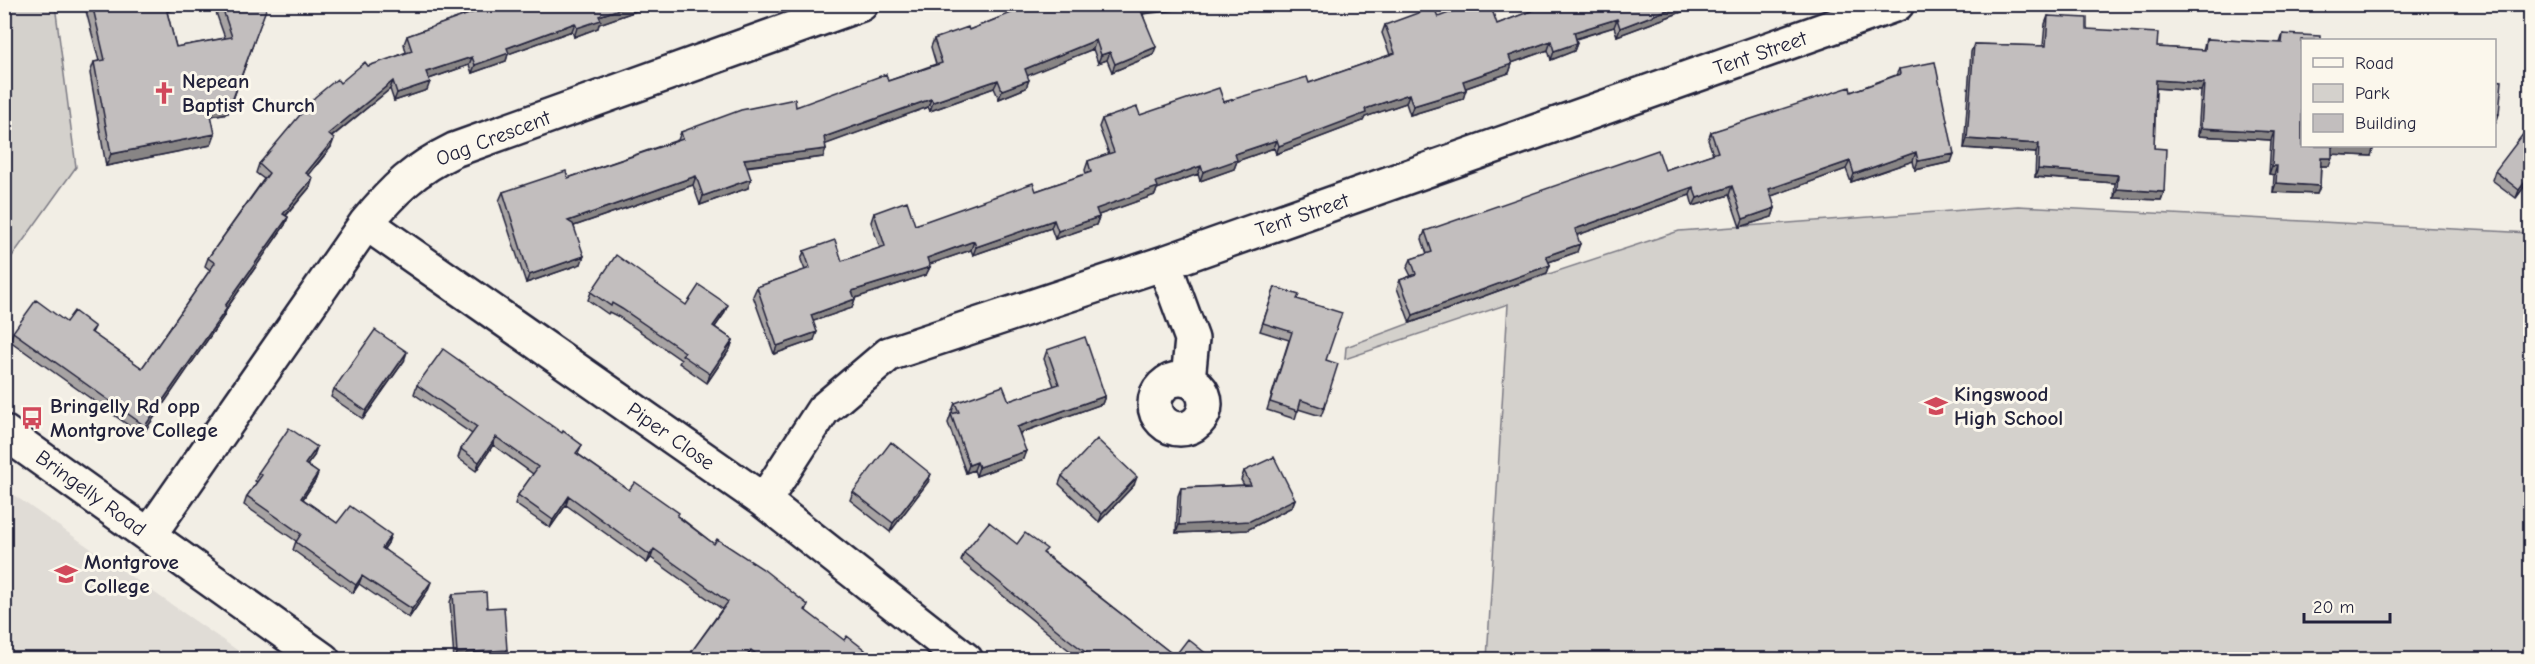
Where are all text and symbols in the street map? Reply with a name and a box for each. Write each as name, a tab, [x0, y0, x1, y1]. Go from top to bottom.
street label: Tent Street	[1710, 26, 1811, 80]
legend	[2301, 39, 2496, 147]
text: Road	[2355, 53, 2394, 74]
place label: Nepean Baptist Church	[182, 69, 315, 117]
church icon: Nepean Baptist Church	[151, 80, 177, 106]
text: Park	[2355, 83, 2390, 104]
street label: Oag Crescent	[432, 105, 555, 171]
text: Building	[2355, 113, 2417, 134]
street label: Tent Street	[1252, 188, 1353, 242]
place label: Kingswood High School	[1954, 382, 2063, 430]
school or university icon: Kingswood High School	[1923, 393, 1949, 419]
place label: Bringelly Rd opp Montgrove College	[50, 394, 218, 442]
street label: Piper Close	[623, 397, 719, 475]
bus stop icon: Bringelly Rd opp Montgrove College	[19, 405, 45, 431]
street label: Bringelly Road	[31, 445, 151, 541]
place label: Montgrove College	[84, 550, 179, 598]
school or university icon: Montgrove College	[53, 561, 79, 587]
scale bar	[2304, 586, 2390, 624]
text: 20 m	[2313, 597, 2354, 618]

